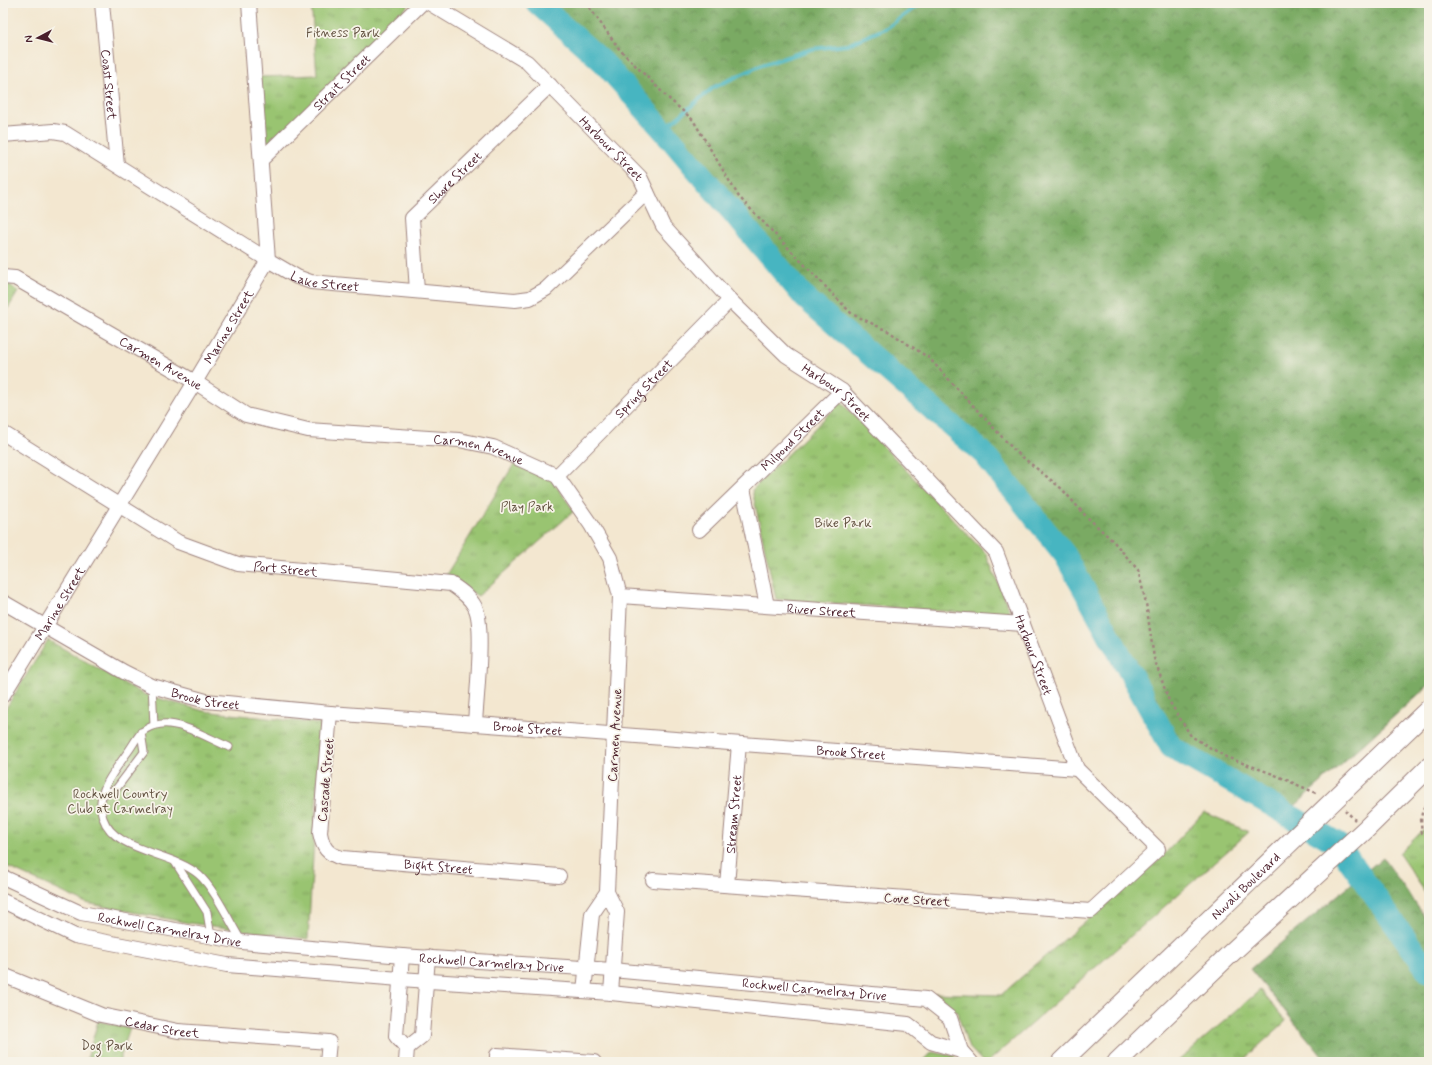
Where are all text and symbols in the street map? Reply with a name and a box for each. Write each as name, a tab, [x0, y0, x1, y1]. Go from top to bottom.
north arrow	[18, 18, 58, 58]
park label: Fitness Park	[306, 25, 381, 42]
text: N	[22, 35, 36, 44]
street label: Coast Street	[96, 49, 120, 121]
street label: Strait Street	[310, 51, 375, 115]
street label: Harbour Street	[575, 113, 646, 185]
street label: Shore Street	[425, 148, 486, 208]
street label: Lake Street	[287, 268, 360, 296]
street label: Marine Street	[201, 287, 259, 367]
street label: Carmen Avenue	[116, 333, 205, 395]
street label: Spring Street	[612, 356, 677, 422]
street label: Harbour Street	[798, 360, 874, 426]
street label: Milpond Street	[758, 406, 829, 475]
street label: Carmen Avenue	[433, 431, 526, 470]
park label: Play Park	[500, 499, 554, 516]
park label: Bike Park	[815, 515, 872, 532]
street label: Port Street	[253, 559, 319, 581]
street label: Marine Street	[32, 563, 90, 644]
street label: River Street	[786, 601, 857, 622]
street label: Harbour Street	[1010, 613, 1056, 698]
street label: Brook Street	[169, 685, 240, 714]
street label: Carmen Avenue	[605, 688, 626, 782]
street label: Brook Street	[492, 718, 563, 740]
street label: Cascade Street	[314, 738, 339, 823]
street label: Brook Street	[816, 742, 886, 765]
street label: Stream Street	[723, 774, 746, 854]
park label: Rockwell Country Club at Carmelray	[67, 786, 173, 818]
street label: Nuvali Boulevard	[1208, 849, 1284, 924]
street label: Bight Street	[403, 856, 473, 879]
street label: Cove Street	[883, 890, 951, 911]
street label: Rockwell Carmelray Drive	[96, 909, 243, 952]
street label: Rockwell Carmelray Drive	[419, 950, 565, 977]
street label: Rockwell Carmelray Drive	[741, 975, 888, 1005]
street label: Cedar Street	[123, 1013, 200, 1043]
park label: Dog Park	[81, 1038, 134, 1057]

